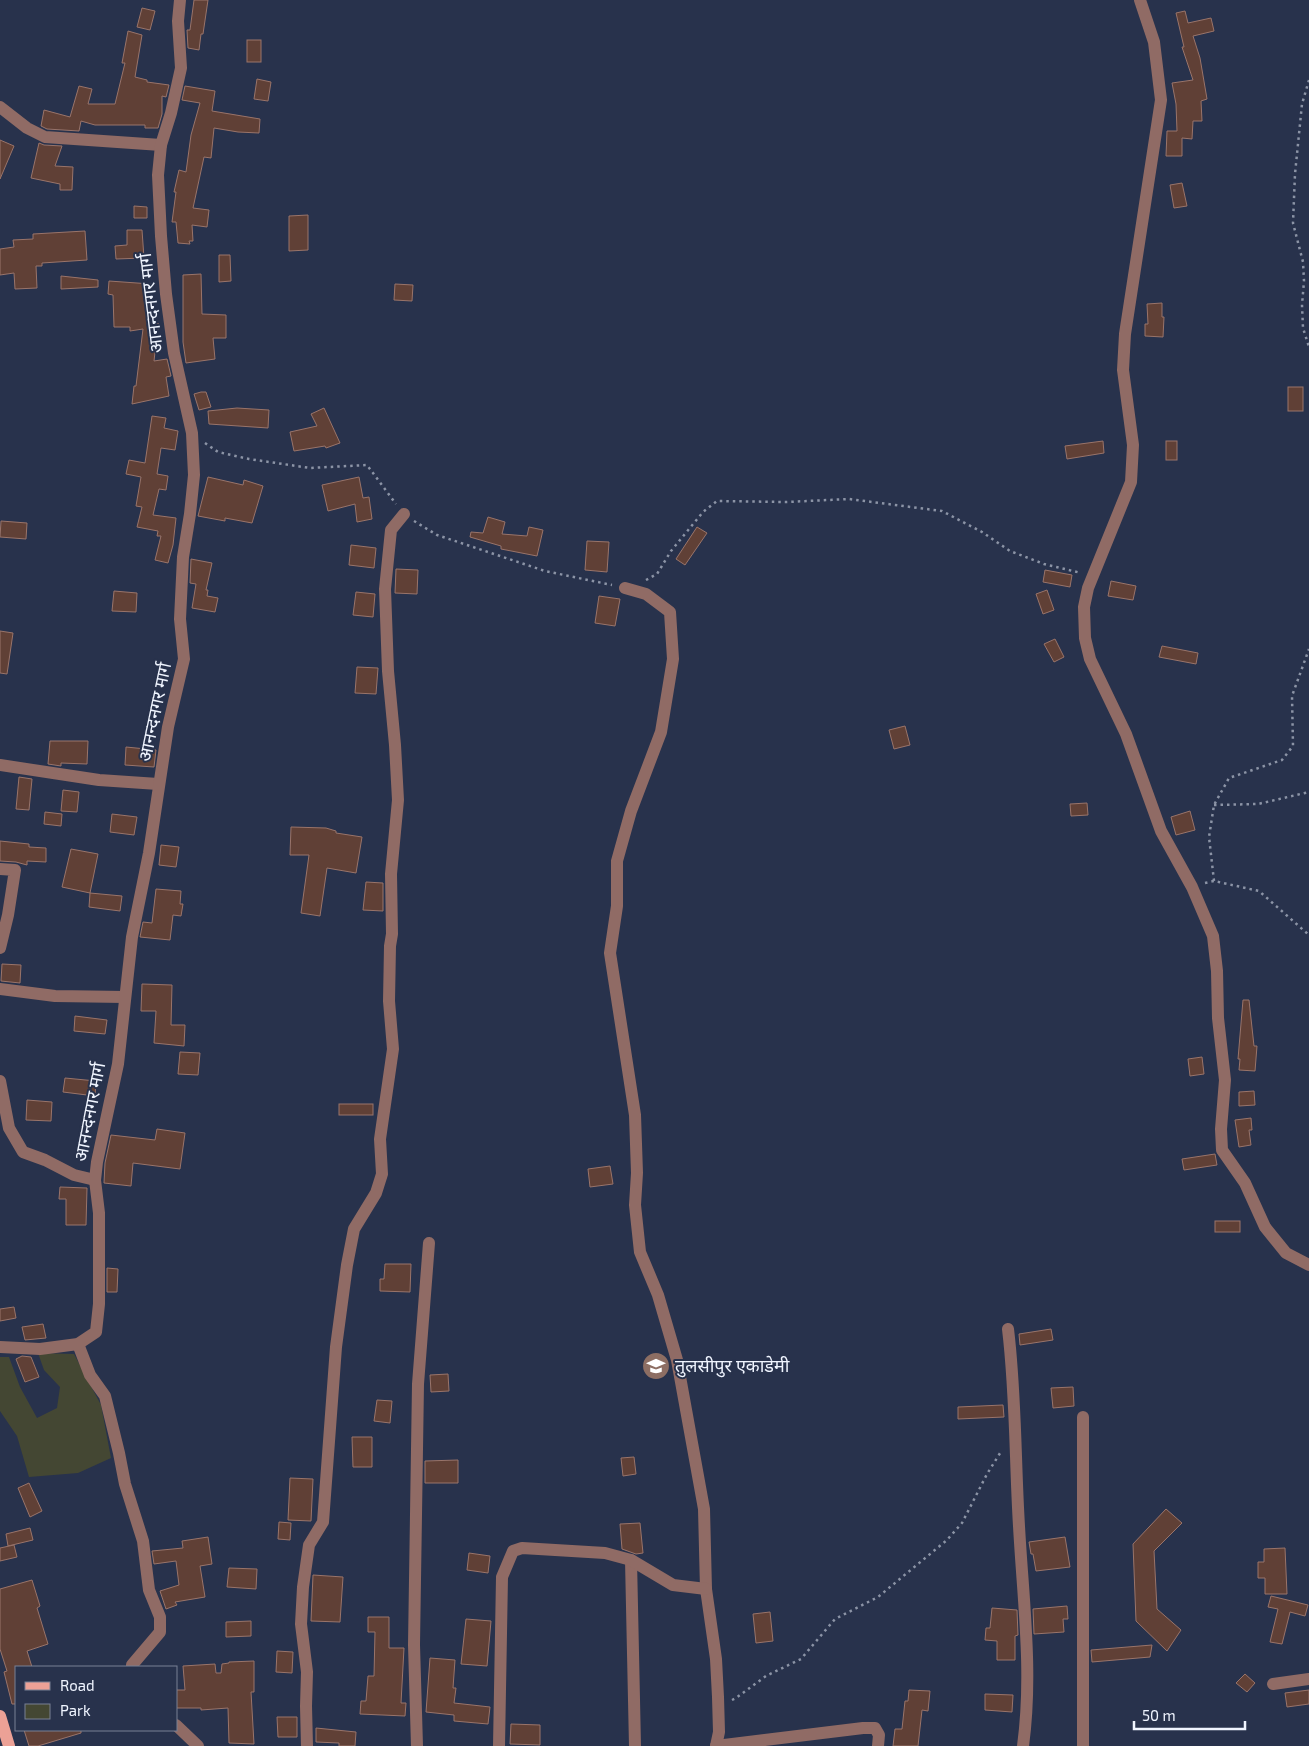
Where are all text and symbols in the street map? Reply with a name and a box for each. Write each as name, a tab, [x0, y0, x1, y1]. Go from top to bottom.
street label: आनन्दनगर मार्ग	[133, 251, 167, 354]
street label: आनन्दनगर मार्ग	[133, 659, 175, 763]
street label: आनन्दनगर मार्ग	[69, 1059, 110, 1163]
school or university icon: तुलसीपुर एकाडेमी	[641, 1351, 671, 1381]
place label: तुलसीपुर एकाडेमी	[675, 1354, 790, 1378]
legend	[15, 1666, 178, 1731]
text: Road	[60, 1676, 95, 1694]
scale bar	[1134, 1698, 1245, 1730]
text: Park	[60, 1701, 91, 1719]
text: 50 m	[1142, 1706, 1176, 1724]

